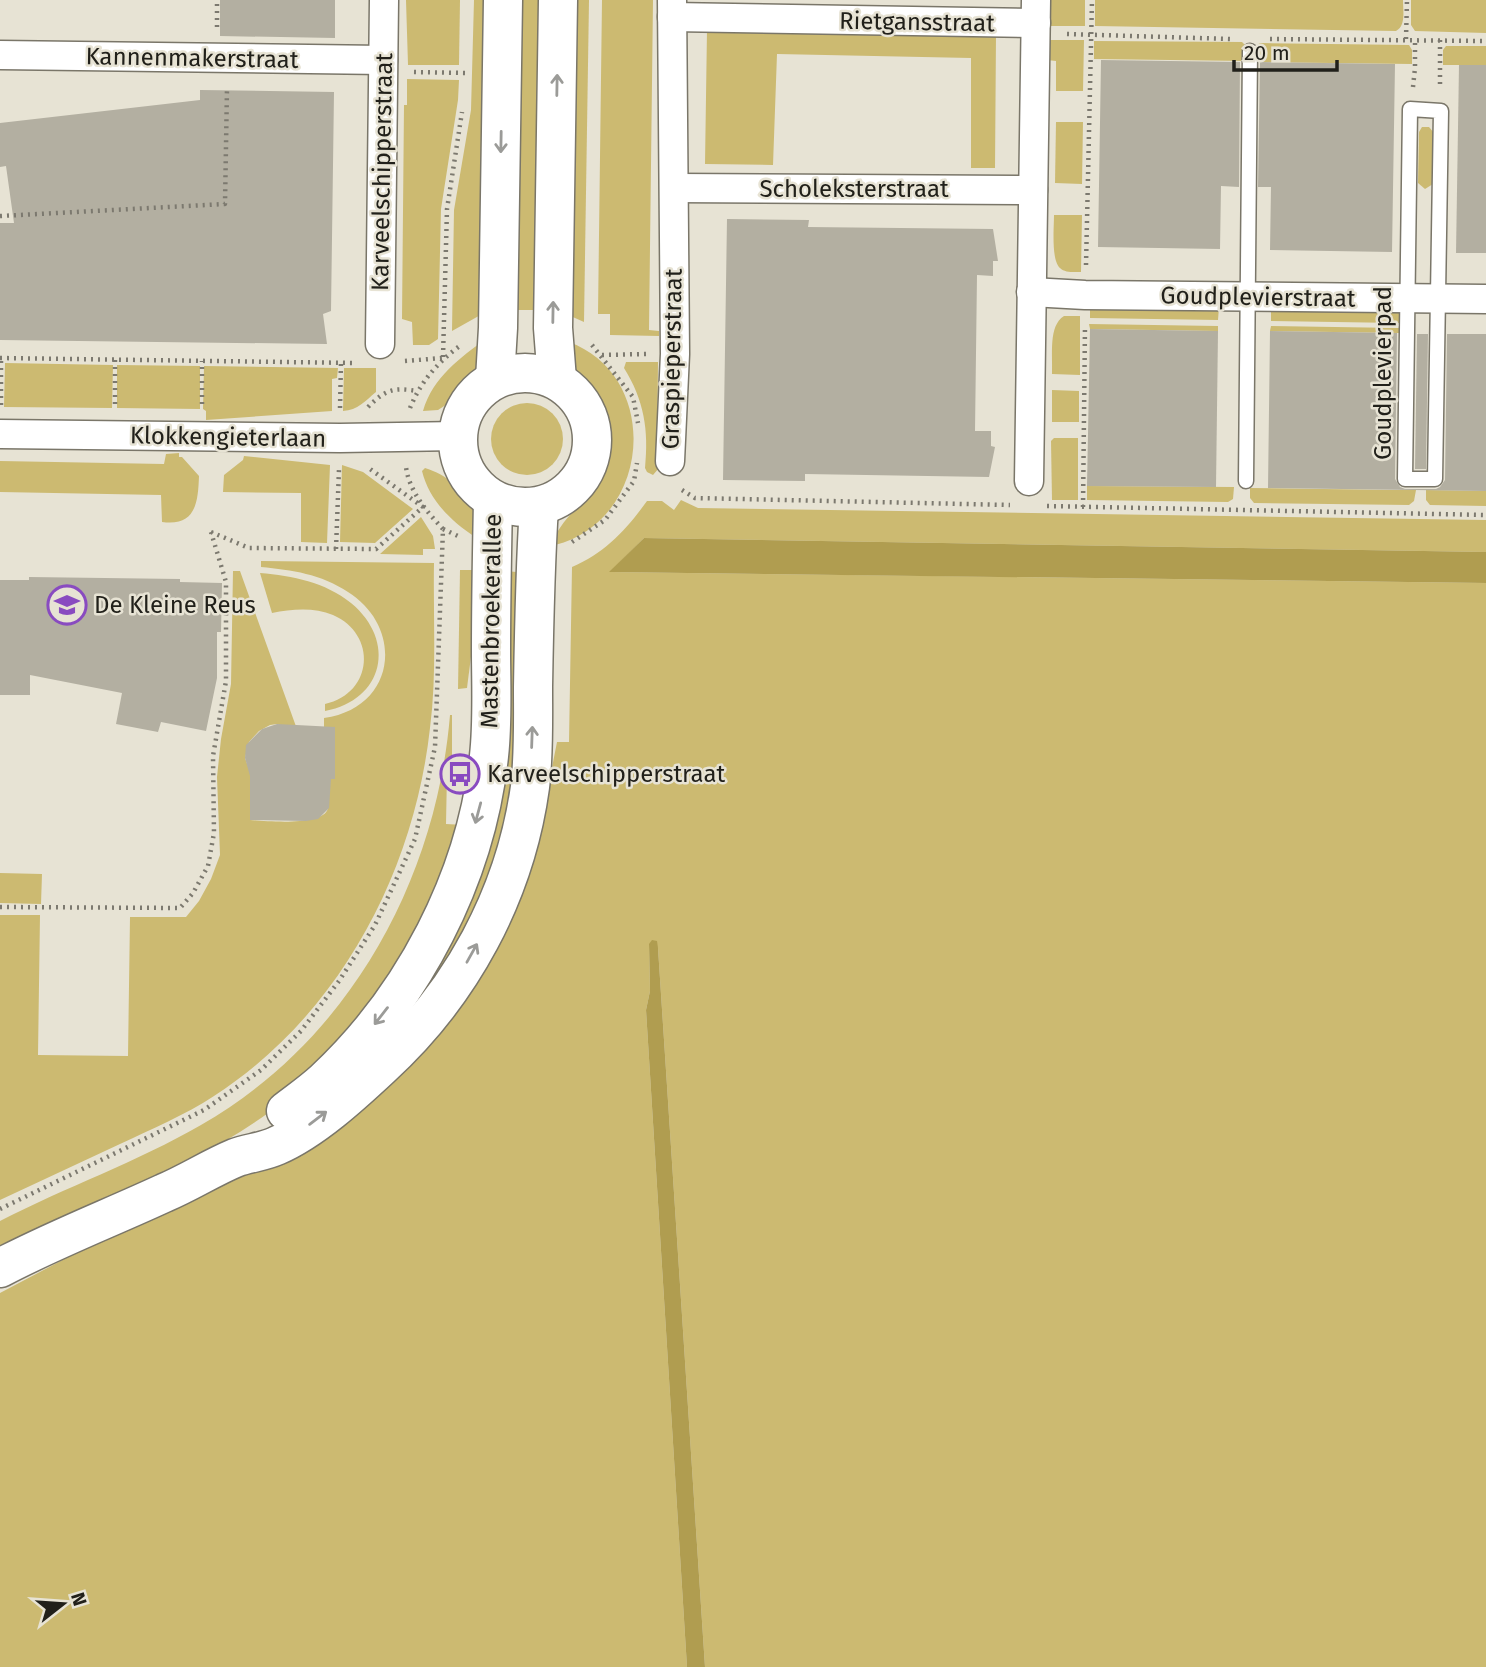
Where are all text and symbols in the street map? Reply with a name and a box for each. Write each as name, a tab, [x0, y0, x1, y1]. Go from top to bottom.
street label: Rietgansstraat	[839, 7, 995, 37]
scale bar	[1234, 28, 1337, 72]
text: 20 m	[1244, 40, 1290, 66]
street label: Kannenmakerstraat	[85, 42, 299, 74]
street label: Karveelschipperstraat	[366, 52, 398, 291]
one-way arrow	[550, 73, 563, 96]
one-way arrow	[494, 130, 508, 153]
street label: Scholeksterstraat	[759, 175, 949, 203]
street label: Graspieperstraat	[656, 268, 688, 450]
street label: Goudplevierstraat	[1160, 281, 1356, 313]
street label: Goudplevierpad	[1369, 286, 1397, 460]
one-way arrow	[546, 301, 560, 324]
street label: Klokkengieterlaan	[130, 421, 326, 453]
street label: Mastenbroekerallee	[475, 513, 507, 729]
school or university icon: De Kleine Reus	[46, 584, 88, 626]
place label: De Kleine Reus	[94, 591, 256, 619]
one-way arrow	[526, 726, 539, 749]
bus stop icon: Karveelschipperstraat	[439, 753, 481, 795]
place label: Karveelschipperstraat	[487, 760, 725, 788]
one-way arrow	[471, 802, 484, 824]
one-way arrow	[466, 943, 479, 964]
one-way arrow	[374, 1007, 389, 1025]
one-way arrow	[309, 1111, 327, 1126]
north arrow	[28, 1569, 98, 1639]
text: N	[66, 1590, 92, 1609]

